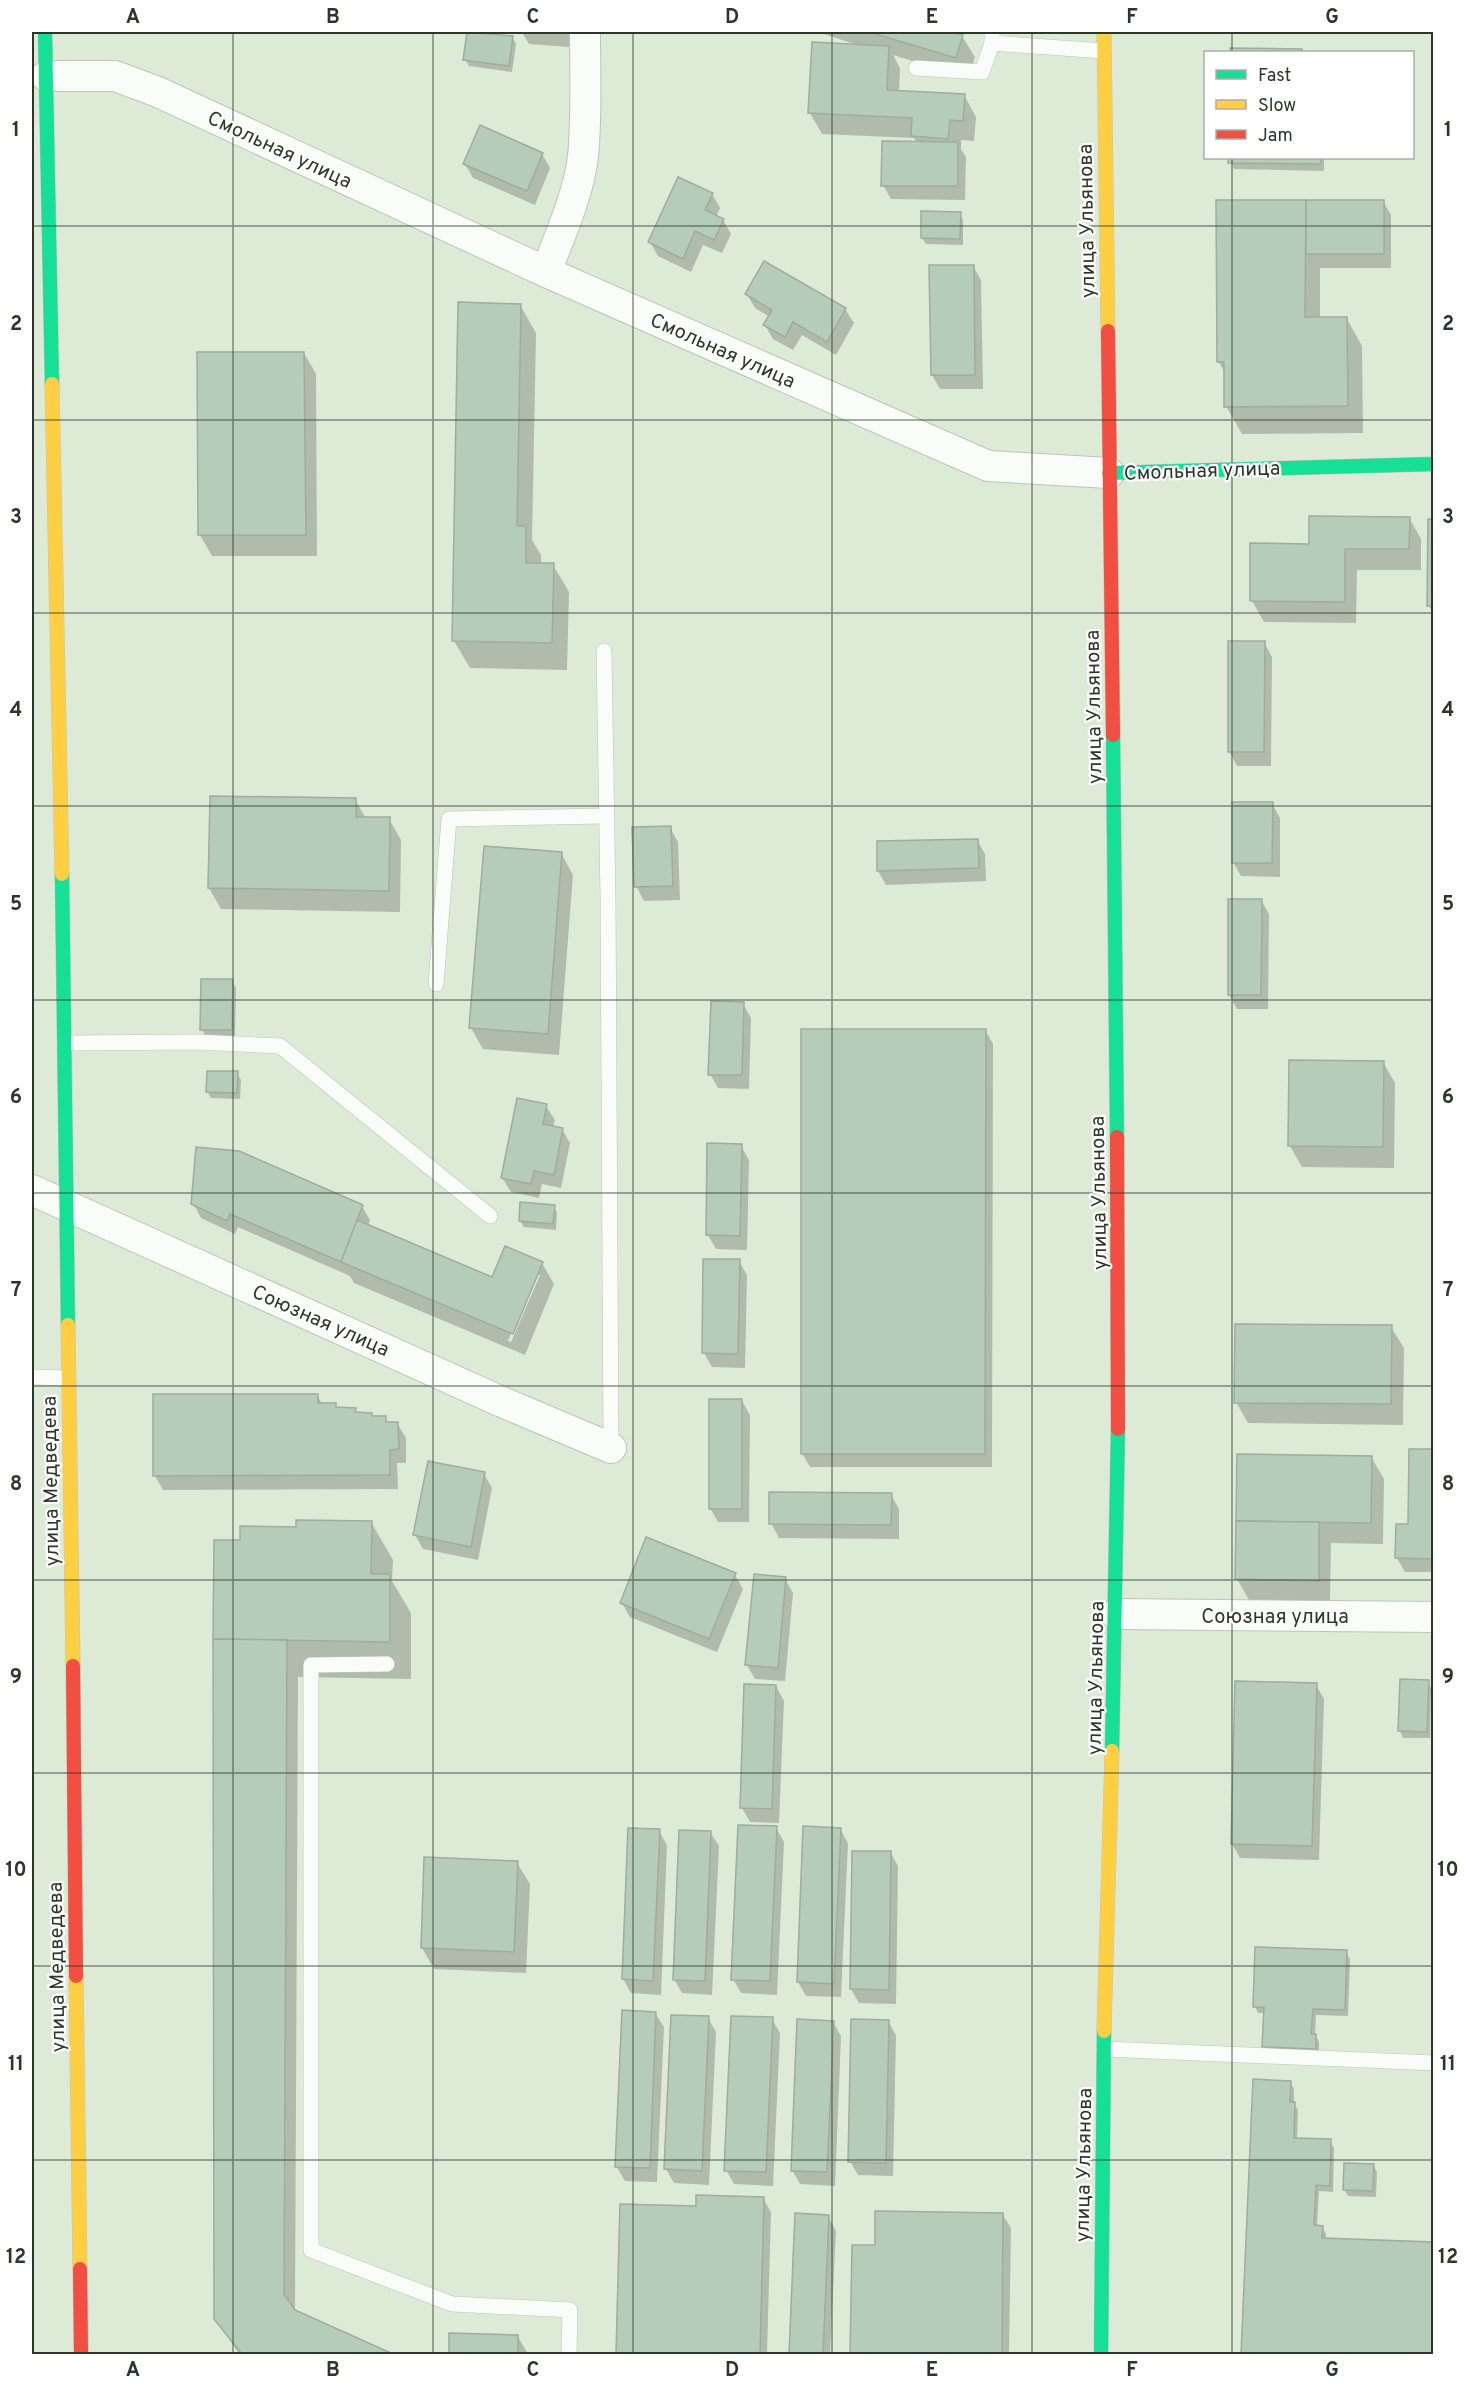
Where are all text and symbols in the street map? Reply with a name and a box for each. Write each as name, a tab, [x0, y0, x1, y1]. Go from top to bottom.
text: A	[126, 5, 140, 31]
text: B	[326, 5, 340, 31]
text: C	[527, 5, 539, 31]
text: D	[725, 5, 739, 31]
text: E	[926, 5, 938, 31]
text: F	[1126, 5, 1138, 31]
text: G	[1325, 5, 1339, 31]
legend	[1204, 51, 1414, 159]
text: Fast	[1258, 65, 1291, 88]
text: Slow	[1258, 95, 1296, 118]
street label: Смольная улица	[203, 106, 356, 196]
text: 1	[12, 118, 20, 144]
text: 1	[1444, 118, 1452, 144]
text: Jam	[1258, 125, 1293, 148]
street label: улица Ульянова	[1074, 144, 1102, 298]
street label: Смольная улица	[645, 308, 799, 396]
text: 2	[10, 312, 22, 338]
text: 2	[1442, 312, 1454, 338]
street label: Смольная улица	[1123, 456, 1281, 488]
text: 3	[10, 505, 22, 531]
text: 3	[1442, 505, 1454, 531]
street label: улица Ульянова	[1081, 630, 1109, 784]
text: 4	[10, 698, 22, 724]
text: 4	[1442, 698, 1454, 724]
text: 5	[10, 892, 22, 918]
text: 5	[1442, 892, 1454, 918]
text: 6	[10, 1085, 22, 1111]
text: 6	[1442, 1085, 1454, 1111]
street label: улица Ульянова	[1086, 1116, 1114, 1270]
text: 7	[11, 1278, 21, 1304]
text: 7	[1443, 1278, 1453, 1304]
street label: Союзная улица	[247, 1280, 393, 1364]
street label: улица Медведева	[38, 1395, 66, 1566]
text: 8	[10, 1472, 22, 1498]
text: 8	[1442, 1472, 1454, 1498]
street label: улица Ульянова	[1083, 1601, 1111, 1755]
street label: Союзная улица	[1201, 1605, 1349, 1631]
text: 9	[10, 1665, 22, 1691]
text: 9	[1442, 1665, 1454, 1691]
text: 10	[5, 1858, 27, 1884]
text: 10	[1437, 1858, 1459, 1884]
street label: улица Медведева	[44, 1881, 72, 2052]
text: 11	[8, 2052, 24, 2078]
text: 11	[1440, 2052, 1456, 2078]
street label: улица Ульянова	[1071, 2088, 1099, 2242]
text: 12	[6, 2245, 26, 2271]
text: 12	[1438, 2245, 1458, 2271]
text: A	[126, 2358, 140, 2384]
text: B	[326, 2358, 340, 2384]
text: C	[527, 2358, 539, 2384]
text: D	[725, 2358, 739, 2384]
text: E	[926, 2358, 938, 2384]
text: F	[1126, 2358, 1138, 2384]
text: G	[1325, 2358, 1339, 2384]

